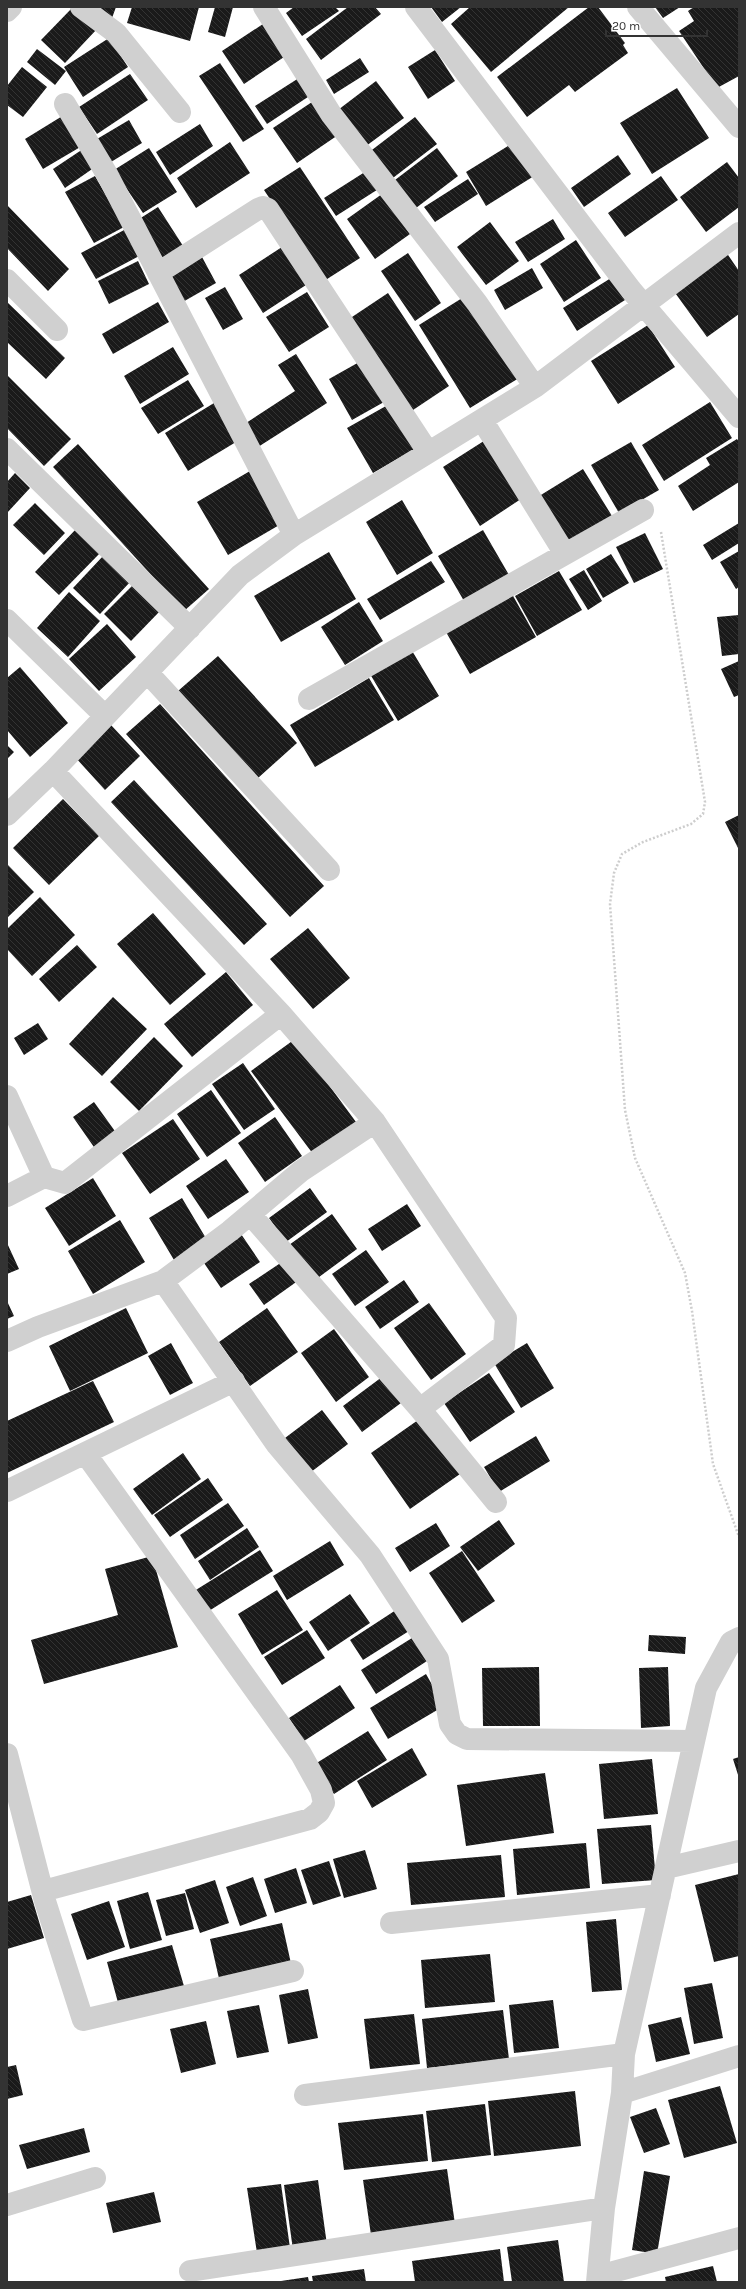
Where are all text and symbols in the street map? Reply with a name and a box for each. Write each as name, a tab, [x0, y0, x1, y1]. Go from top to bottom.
scale bar	[606, 12, 707, 38]
text: 20 m	[612, 19, 640, 33]

